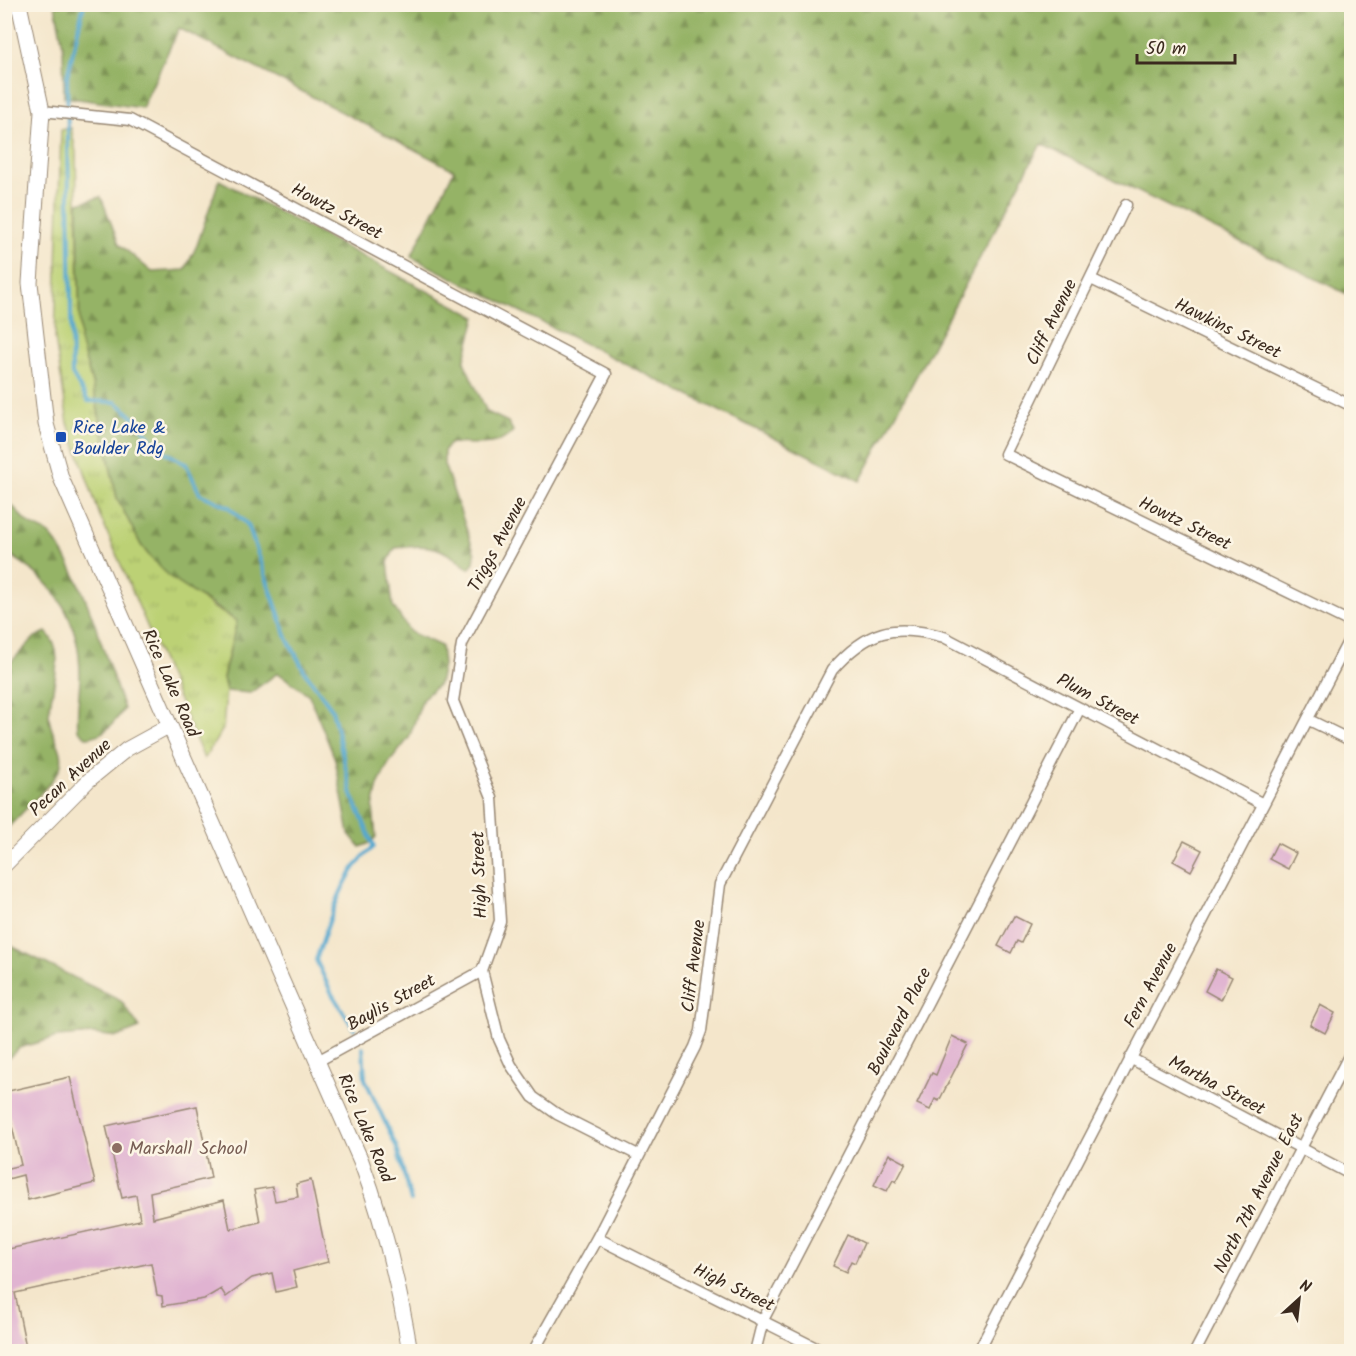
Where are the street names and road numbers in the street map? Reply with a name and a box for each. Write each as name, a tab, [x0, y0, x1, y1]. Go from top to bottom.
street label: Howtz Street	[285, 176, 388, 249]
street label: Cliff Avenue	[1019, 274, 1086, 371]
street label: Hawkins Street	[1169, 291, 1287, 368]
street label: Howtz Street	[1133, 489, 1237, 560]
street label: Triggs Avenue	[461, 492, 536, 598]
street label: Rice Lake Road	[133, 625, 207, 744]
street label: Plum Street	[1051, 666, 1145, 735]
street label: Pecan Avenue	[23, 732, 119, 824]
street label: High Street	[464, 830, 497, 919]
street label: Cliff Avenue	[674, 918, 715, 1014]
street label: Fern Avenue	[1117, 938, 1186, 1034]
street label: Boulevard Place	[861, 963, 940, 1081]
street label: Baylis Street	[342, 966, 442, 1040]
street label: Martha Street	[1162, 1049, 1271, 1125]
street label: Rice Lake Road	[329, 1069, 401, 1189]
street label: North 7th Avenue East	[1206, 1108, 1313, 1279]
street label: High Street	[688, 1256, 780, 1321]

